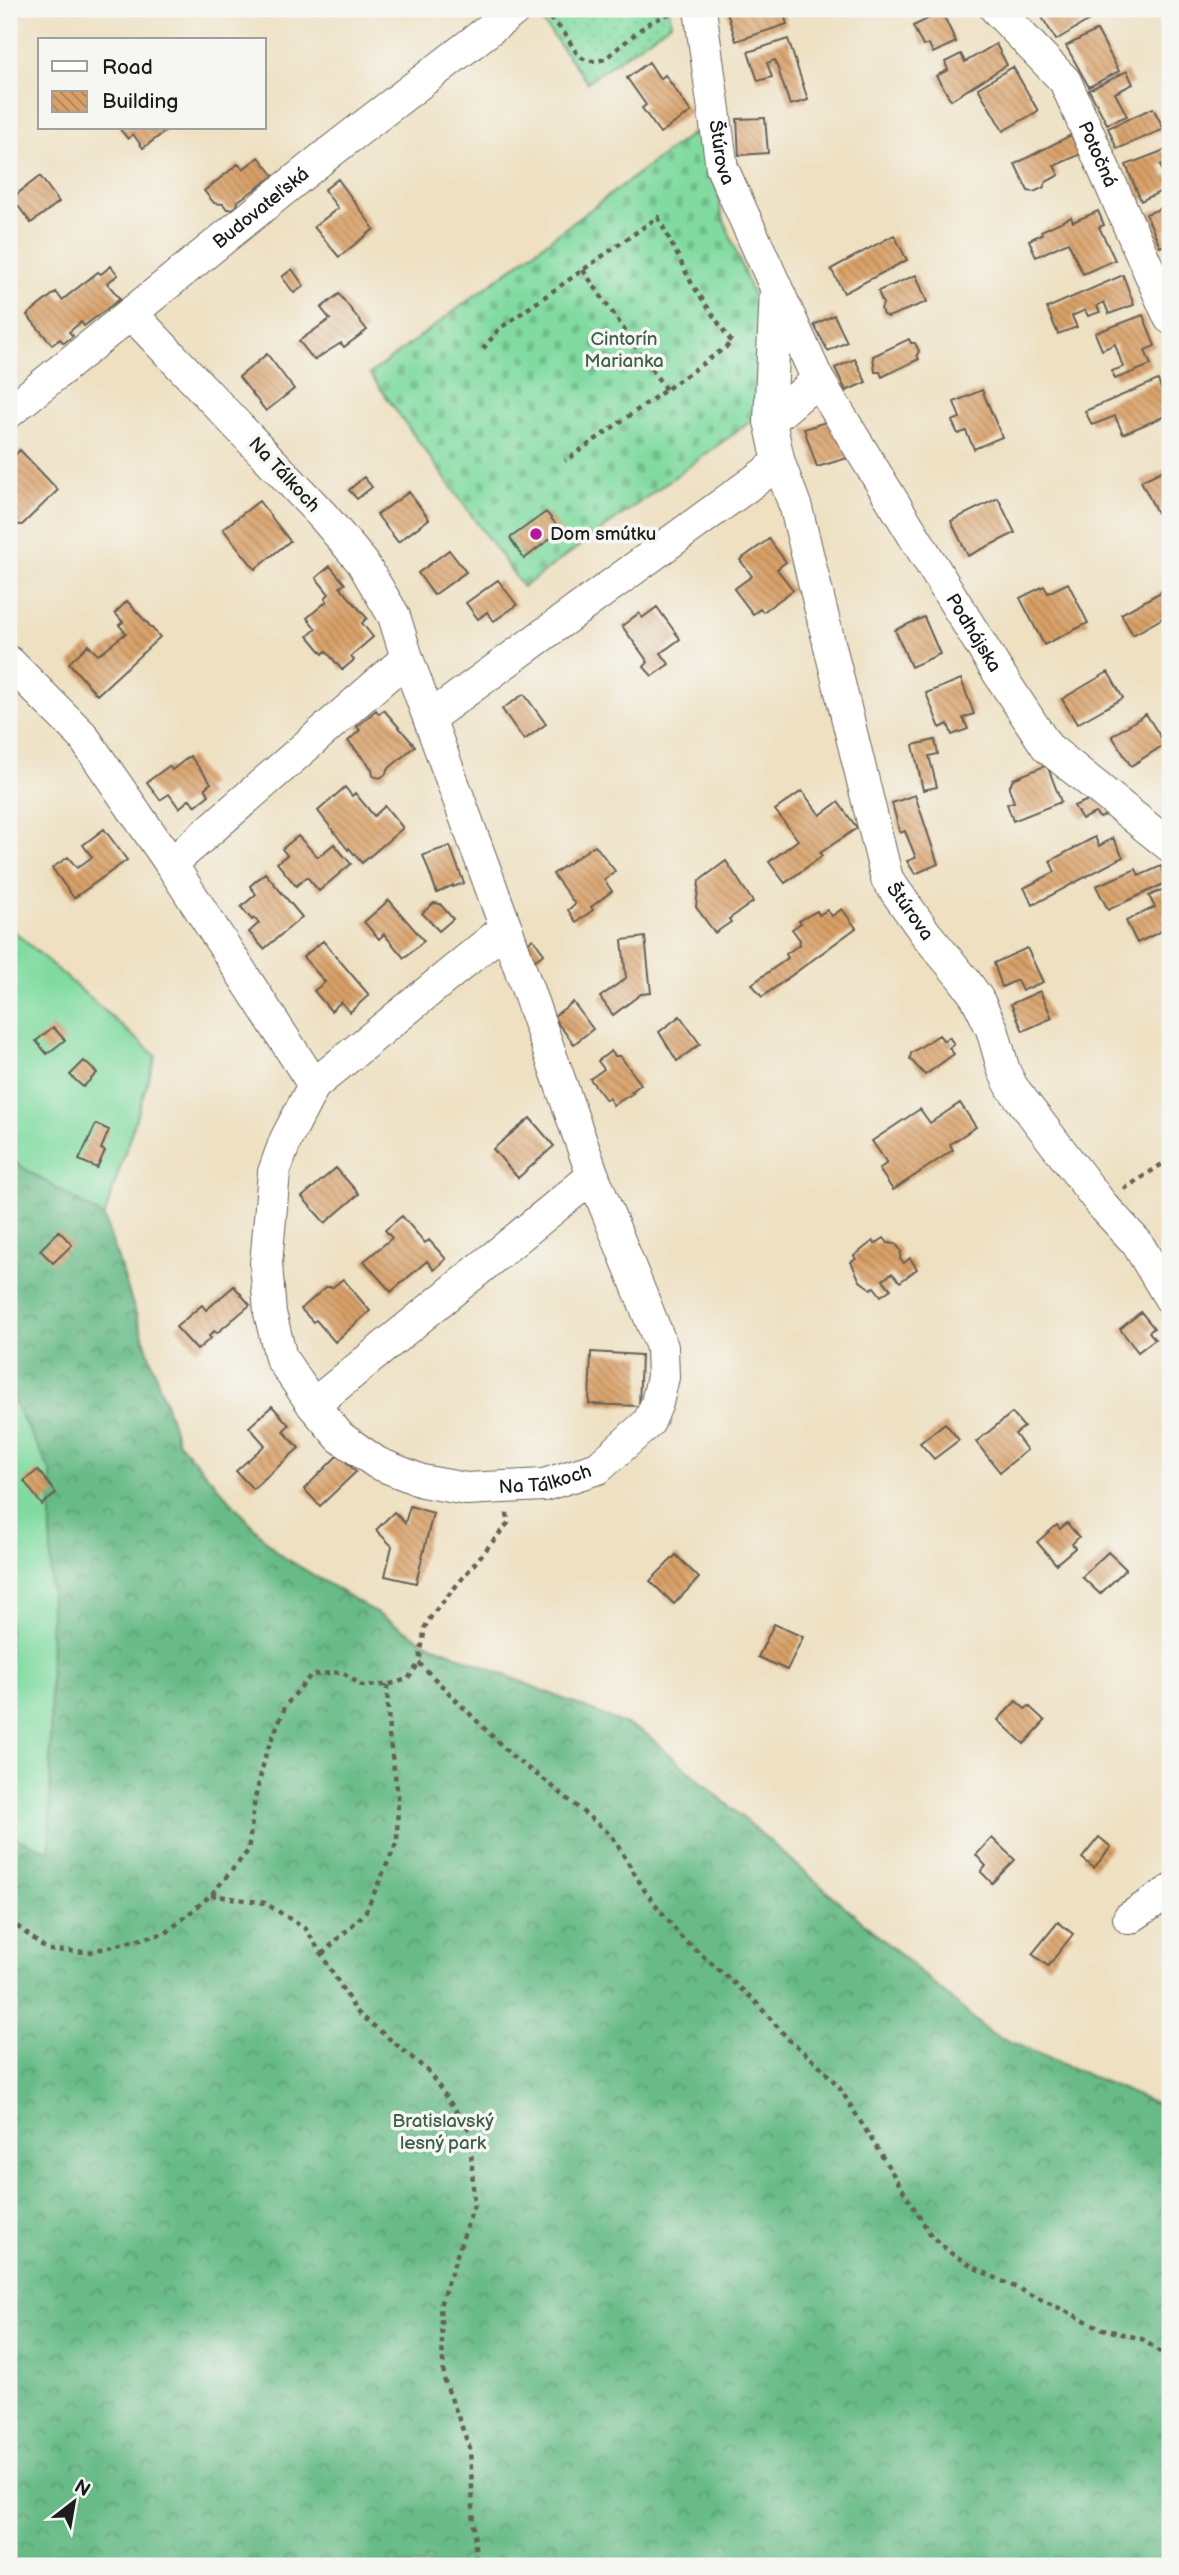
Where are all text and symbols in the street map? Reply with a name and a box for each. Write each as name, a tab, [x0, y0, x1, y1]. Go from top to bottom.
legend	[38, 38, 266, 130]
text: Road	[102, 55, 153, 80]
text: Building	[102, 89, 178, 114]
street label: Štúrova	[704, 118, 740, 189]
street label: Potočná	[1073, 118, 1122, 191]
street label: Budovateľská	[208, 162, 313, 254]
park label: Cintorín Marianka	[584, 328, 664, 373]
street label: Na Tálkoch	[243, 433, 325, 517]
place label: Dom smútku	[550, 523, 656, 546]
marker: Dom smútku	[528, 526, 544, 542]
street label: Podhájska	[941, 589, 1006, 676]
street label: Štúrova	[882, 878, 938, 945]
street label: Na Tálkoch	[498, 1459, 594, 1499]
park label: Bratislavský lesný park	[392, 2110, 494, 2155]
north arrow	[38, 2466, 108, 2536]
text: N	[70, 2475, 94, 2502]

